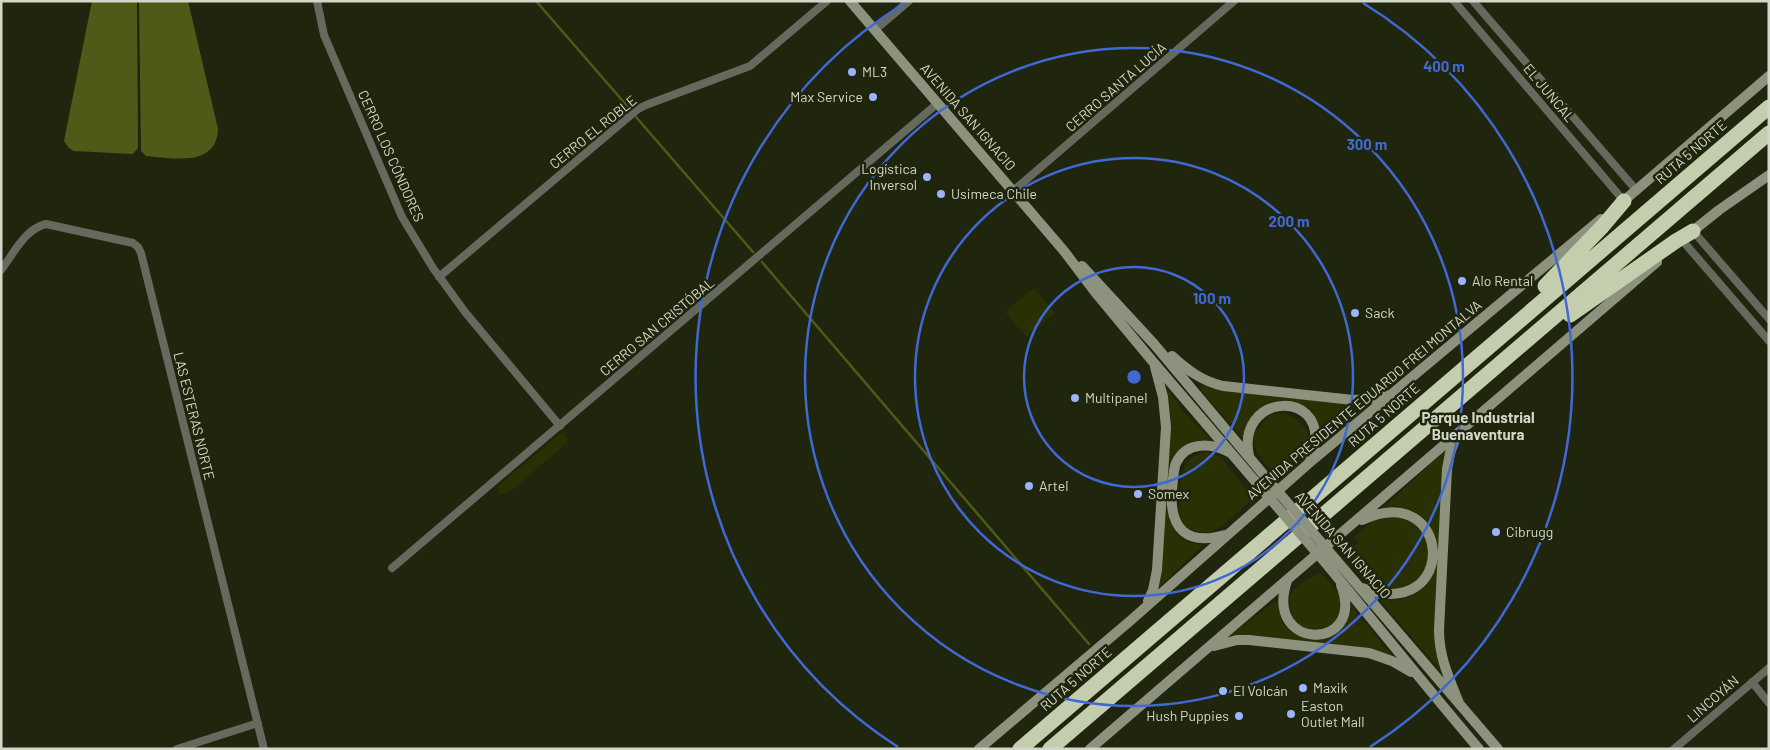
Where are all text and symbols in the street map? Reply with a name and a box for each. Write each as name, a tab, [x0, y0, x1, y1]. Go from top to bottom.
street label: CERRO SANTA LUCÍA	[1062, 38, 1170, 135]
text: 400 m	[1423, 57, 1465, 75]
street label: AVENIDA SAN IGNACIO	[917, 59, 1020, 174]
street label: EL JUNCAL	[1520, 60, 1579, 125]
place label: ML3	[862, 63, 887, 80]
marker: ML3	[846, 66, 858, 78]
street label: CERRO LOS CÓNDORES	[355, 87, 428, 224]
place label: Max Service	[790, 88, 863, 105]
street label: CERRO EL ROBLE	[546, 91, 640, 172]
marker: Max Service	[867, 91, 879, 103]
street label: RUTA 5 NORTE	[1651, 116, 1730, 187]
text: 300 m	[1347, 135, 1387, 153]
place label: Logística Inversol	[861, 160, 917, 193]
marker: Logística Inversol	[921, 171, 933, 183]
place label: Usimeca Chile	[951, 185, 1037, 202]
marker: Usimeca Chile	[935, 188, 947, 200]
text: 200 m	[1268, 212, 1310, 230]
place label: Alo Rental	[1472, 272, 1533, 289]
street label: CERRO SAN CRISTÓBAL	[596, 274, 717, 379]
marker: Alo Rental	[1456, 275, 1468, 287]
text: 100 m	[1193, 289, 1231, 307]
street label: AVENIDA PRESIDENTE EDUARDO FREI MONTALVA	[1243, 296, 1485, 503]
place label: Sack	[1365, 304, 1395, 321]
marker: Sack	[1349, 307, 1361, 319]
street label: LAS ESTERAS NORTE	[170, 350, 219, 482]
centre of rings	[1125, 368, 1143, 386]
street label: RUTA 5 NORTE	[1344, 379, 1423, 450]
place label: Multipanel	[1085, 389, 1147, 406]
marker: Multipanel	[1069, 392, 1081, 404]
district label: Parque Industrial Buenaventura	[1421, 408, 1535, 443]
place label: Artel	[1039, 477, 1068, 494]
marker: Artel	[1023, 480, 1035, 492]
place label: Somex	[1148, 485, 1190, 502]
street label: AVENIDA SAN IGNACIO	[1292, 487, 1395, 602]
marker: Somex	[1132, 488, 1144, 500]
place label: Cibrugg	[1506, 523, 1553, 540]
marker: Cibrugg	[1490, 526, 1502, 538]
street label: RUTA 5 NORTE	[1036, 643, 1115, 714]
street label: LINCOYÁN	[1683, 672, 1742, 726]
place label: Maxik	[1313, 679, 1347, 696]
place label: El Volcán	[1233, 682, 1288, 699]
marker: Maxik	[1297, 682, 1309, 694]
marker: El Volcán	[1217, 685, 1229, 697]
place label: Easton Outlet Mall	[1301, 697, 1364, 730]
place label: Hush Puppies	[1146, 707, 1229, 724]
marker: Easton Outlet Mall	[1285, 708, 1297, 720]
marker: Hush Puppies	[1233, 710, 1245, 722]

